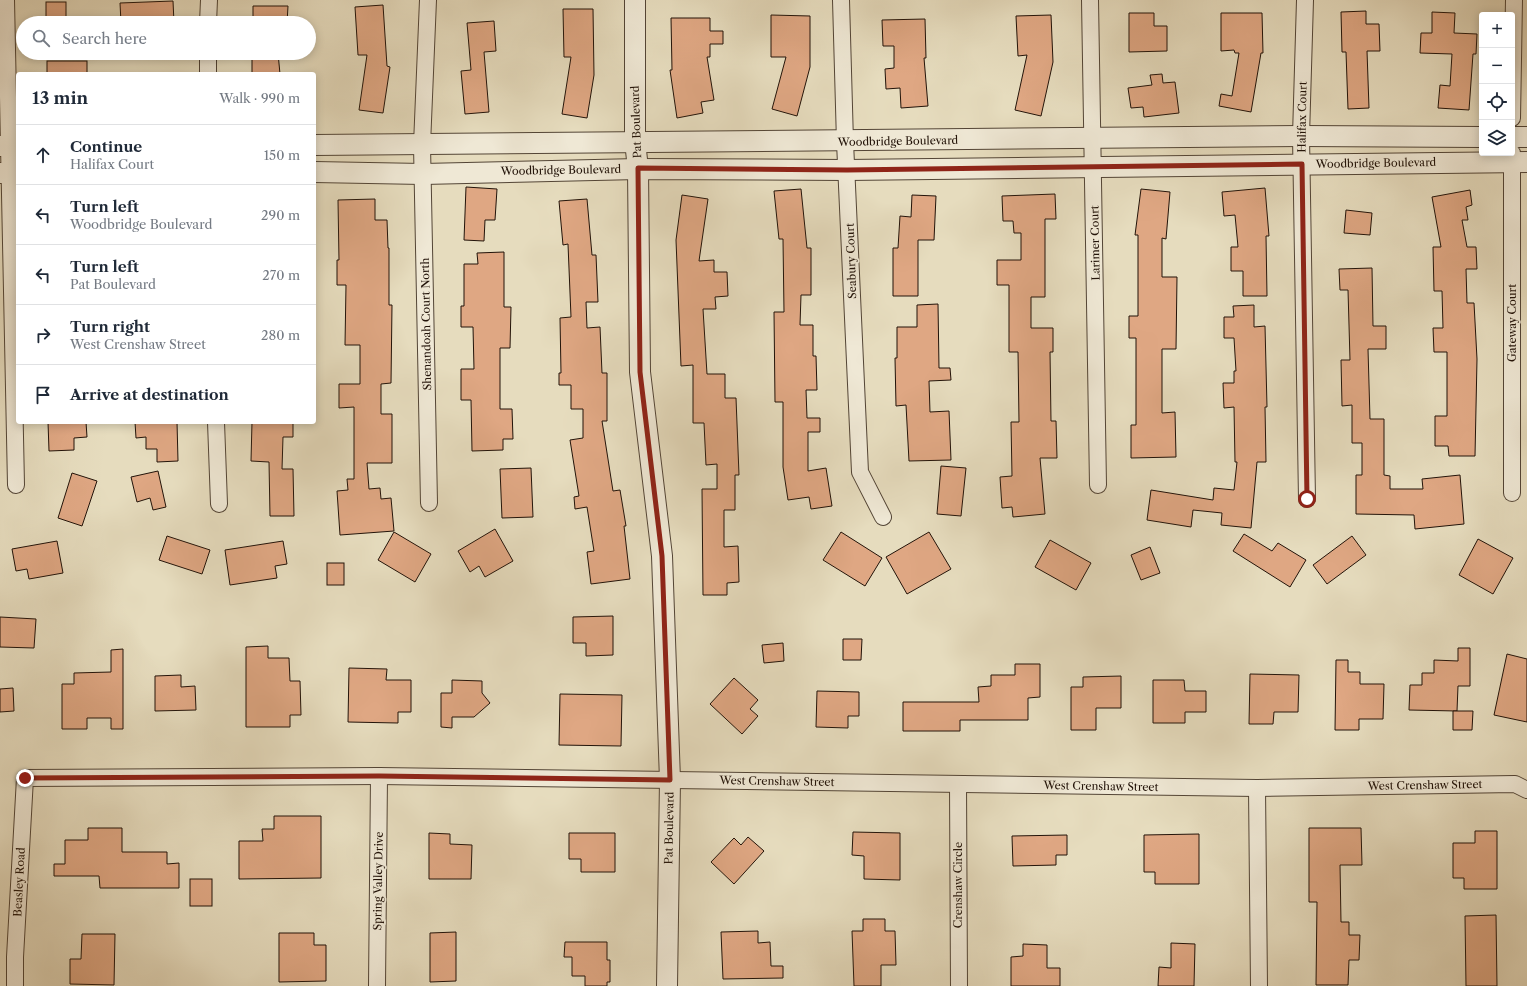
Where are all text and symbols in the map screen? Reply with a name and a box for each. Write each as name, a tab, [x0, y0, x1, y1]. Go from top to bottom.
map controls	[1479, 12, 1515, 156]
button: +	[1479, 12, 1515, 48]
search box	[16, 16, 316, 60]
icon: search	[30, 27, 52, 49]
text: Search here	[62, 29, 147, 48]
button: −	[1479, 48, 1515, 84]
street label: Halifax Court	[1294, 81, 1310, 153]
button: locate	[1479, 84, 1515, 120]
street label: Pat Boulevard	[628, 85, 644, 159]
text: 13 min	[32, 88, 88, 108]
text: Walk · 990 m	[219, 90, 300, 106]
button: layers	[1479, 120, 1515, 156]
street label: Woodbridge Boulevard	[837, 133, 959, 149]
text: Continue	[70, 137, 142, 156]
icon: ahead	[32, 144, 54, 166]
text: 150 m	[264, 147, 300, 163]
street label: Woodbridge Boulevard	[1315, 155, 1437, 171]
text: Halifax Court	[70, 156, 154, 172]
street label: Woodbridge Boulevard	[500, 162, 622, 178]
text: Turn left	[70, 197, 139, 216]
icon: left	[32, 204, 54, 226]
street label: Larimer Court	[1087, 205, 1103, 281]
text: 290 m	[261, 207, 300, 223]
text: Woodbridge Boulevard	[70, 216, 212, 232]
street label: Seabury Court	[843, 223, 859, 299]
text: Turn left	[70, 257, 139, 276]
street label: Shenandoah Court North	[418, 257, 434, 390]
icon: left	[32, 264, 54, 286]
text: 270 m	[262, 267, 300, 283]
text: Pat Boulevard	[70, 276, 156, 292]
street label: Gateway Court	[1505, 284, 1519, 362]
text: Turn right	[70, 317, 150, 336]
icon: right	[32, 324, 54, 346]
text: 280 m	[261, 327, 300, 343]
text: West Crenshaw Street	[70, 336, 206, 352]
icon: arrive	[32, 384, 54, 406]
text: Arrive at destination	[70, 385, 229, 404]
route start	[1298, 490, 1316, 508]
route end	[16, 769, 34, 787]
street label: West Crenshaw Street	[718, 773, 835, 789]
street label: West Crenshaw Street	[1366, 777, 1483, 793]
street label: West Crenshaw Street	[1042, 778, 1159, 794]
street label: Pat Boulevard	[661, 791, 677, 865]
street label: Spring Valley Drive	[370, 831, 386, 931]
street label: Crenshaw Circle	[951, 842, 965, 928]
street label: Beasley Road	[10, 847, 28, 917]

